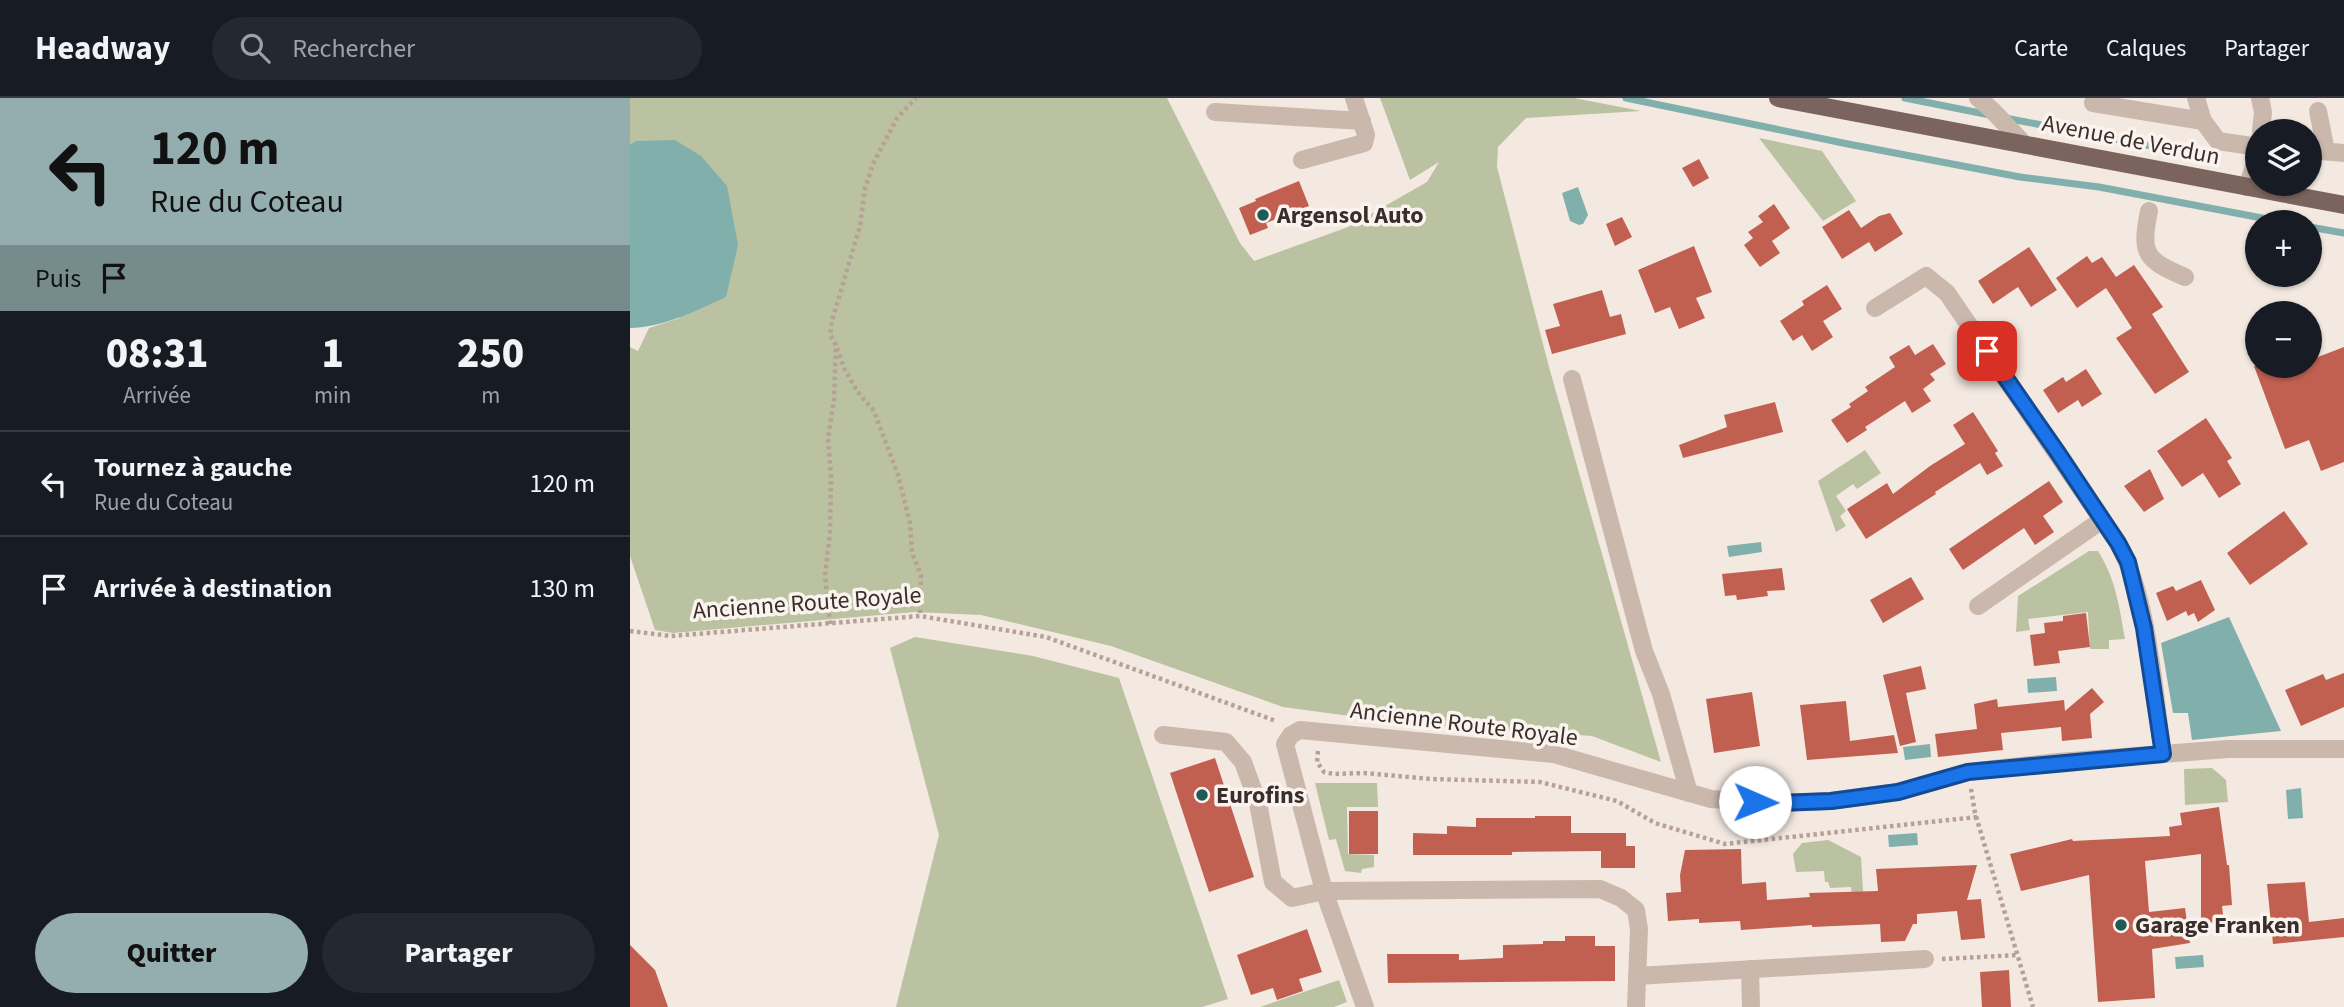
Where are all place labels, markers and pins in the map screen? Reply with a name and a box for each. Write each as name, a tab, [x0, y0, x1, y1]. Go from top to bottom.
place label: Argensol Auto	[1276, 198, 1424, 233]
marker: Argensol Auto	[1255, 207, 1271, 223]
pin	[1957, 321, 2017, 381]
place label: Eurofins	[1216, 778, 1304, 813]
marker: Eurofins	[1194, 787, 1210, 803]
place label: Garage Franken	[2135, 908, 2300, 943]
marker: Garage Franken	[2113, 917, 2129, 933]

